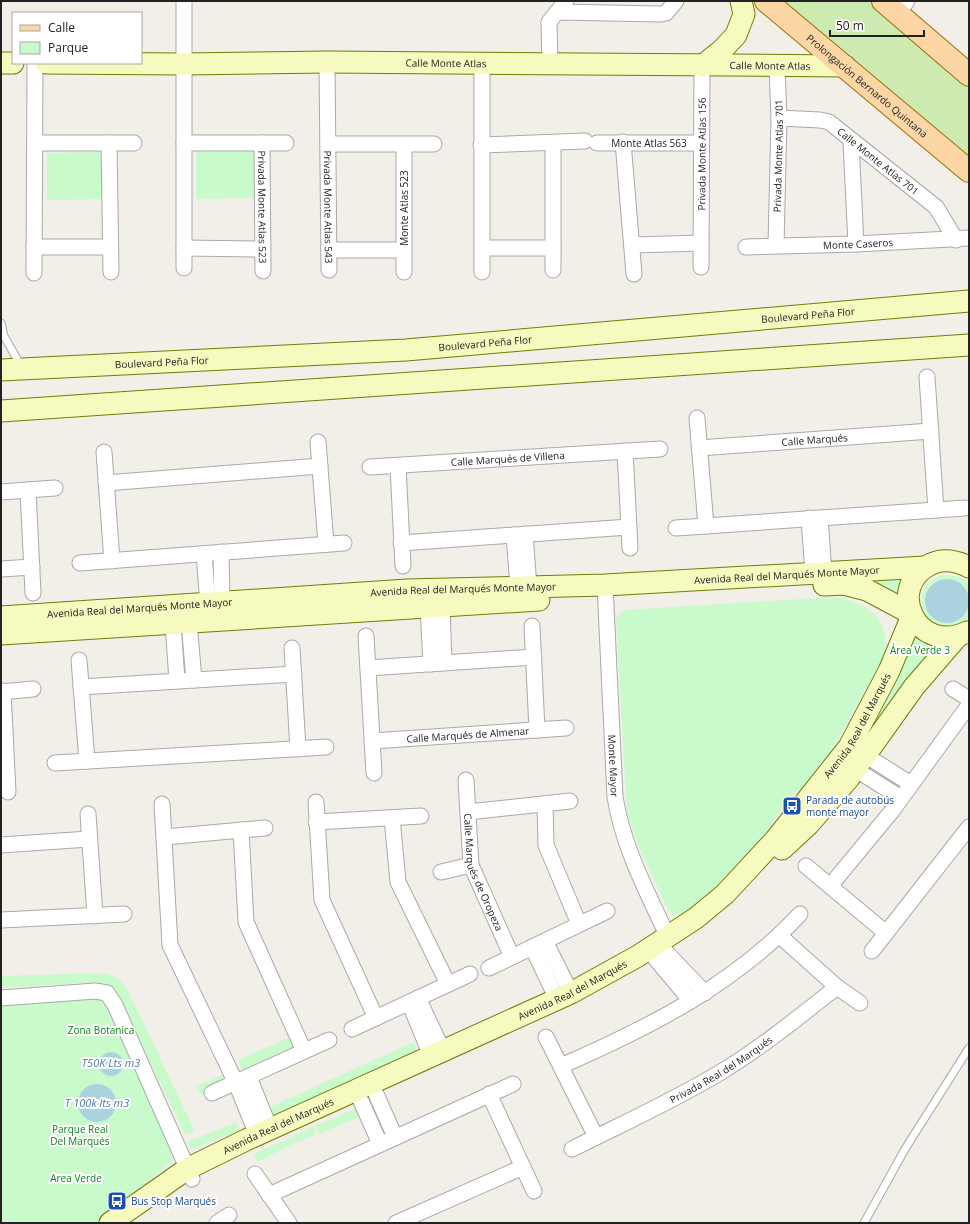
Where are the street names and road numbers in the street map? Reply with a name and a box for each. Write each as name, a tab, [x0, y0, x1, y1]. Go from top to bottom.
street label: Prolongación Bernardo Quintana	[804, 31, 931, 141]
street label: Calle Monte Atlas	[405, 56, 487, 70]
street label: Calle Monte Atlas	[729, 58, 811, 73]
street label: Privada Monte Atlas 156	[694, 97, 709, 211]
street label: Privada Monte Atlas 701	[770, 99, 786, 213]
street label: Calle Monte Atlas 701	[834, 124, 922, 198]
street label: Monte Atlas 563	[611, 136, 687, 150]
street label: Privada Monte Atlas 523	[255, 150, 270, 264]
street label: Privada Monte Atlas 543	[321, 150, 336, 264]
street label: Monte Atlas 523	[397, 170, 411, 246]
street label: Monte Caseros	[823, 235, 894, 252]
street label: Boulevard Peña Flor	[761, 304, 855, 326]
street label: Boulevard Peña Flor	[438, 332, 533, 354]
street label: Boulevard Peña Flor	[115, 353, 209, 371]
street label: Calle Marqués	[781, 430, 849, 449]
street label: Calle Marqués de Villena	[450, 448, 565, 469]
street label: Avenida Real del Marqués Monte Mayor	[694, 563, 880, 587]
street label: Avenida Real del Marqués Monte Mayor	[370, 579, 556, 599]
street label: Avenida Real del Marqués Monte Mayor	[46, 595, 233, 621]
street label: Avenida Real del Marqués	[820, 670, 894, 781]
street label: Calle Marqués de Almenar	[406, 723, 530, 746]
street label: Monte Mayor	[605, 734, 622, 797]
street label: Calle Marqués de Oropeza	[461, 813, 507, 933]
street label: Avenida Real del Marqués	[515, 956, 630, 1023]
street label: Privada Real del Marqués	[667, 1032, 775, 1106]
street label: Avenida Real del Marqués	[220, 1094, 336, 1157]

